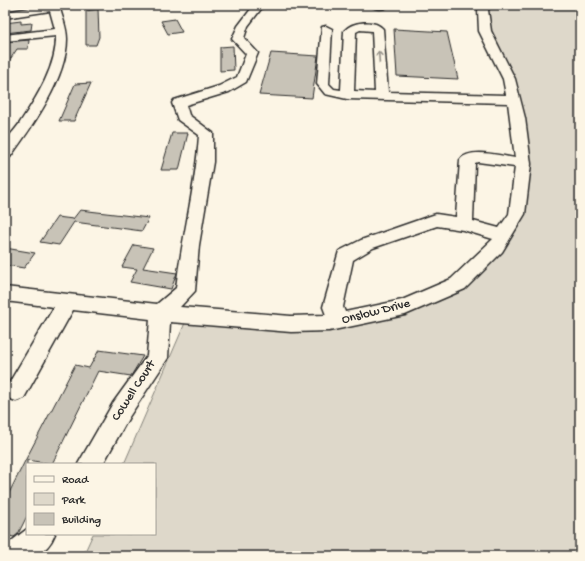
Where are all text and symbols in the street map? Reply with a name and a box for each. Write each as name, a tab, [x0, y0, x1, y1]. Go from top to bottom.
one-way arrow	[375, 51, 383, 64]
street label: Onslow Drive	[340, 296, 412, 328]
street label: Cowell Court	[109, 356, 160, 424]
legend	[26, 463, 156, 535]
text: Road	[62, 474, 89, 488]
text: Park	[61, 494, 87, 508]
text: Building	[61, 514, 101, 528]

